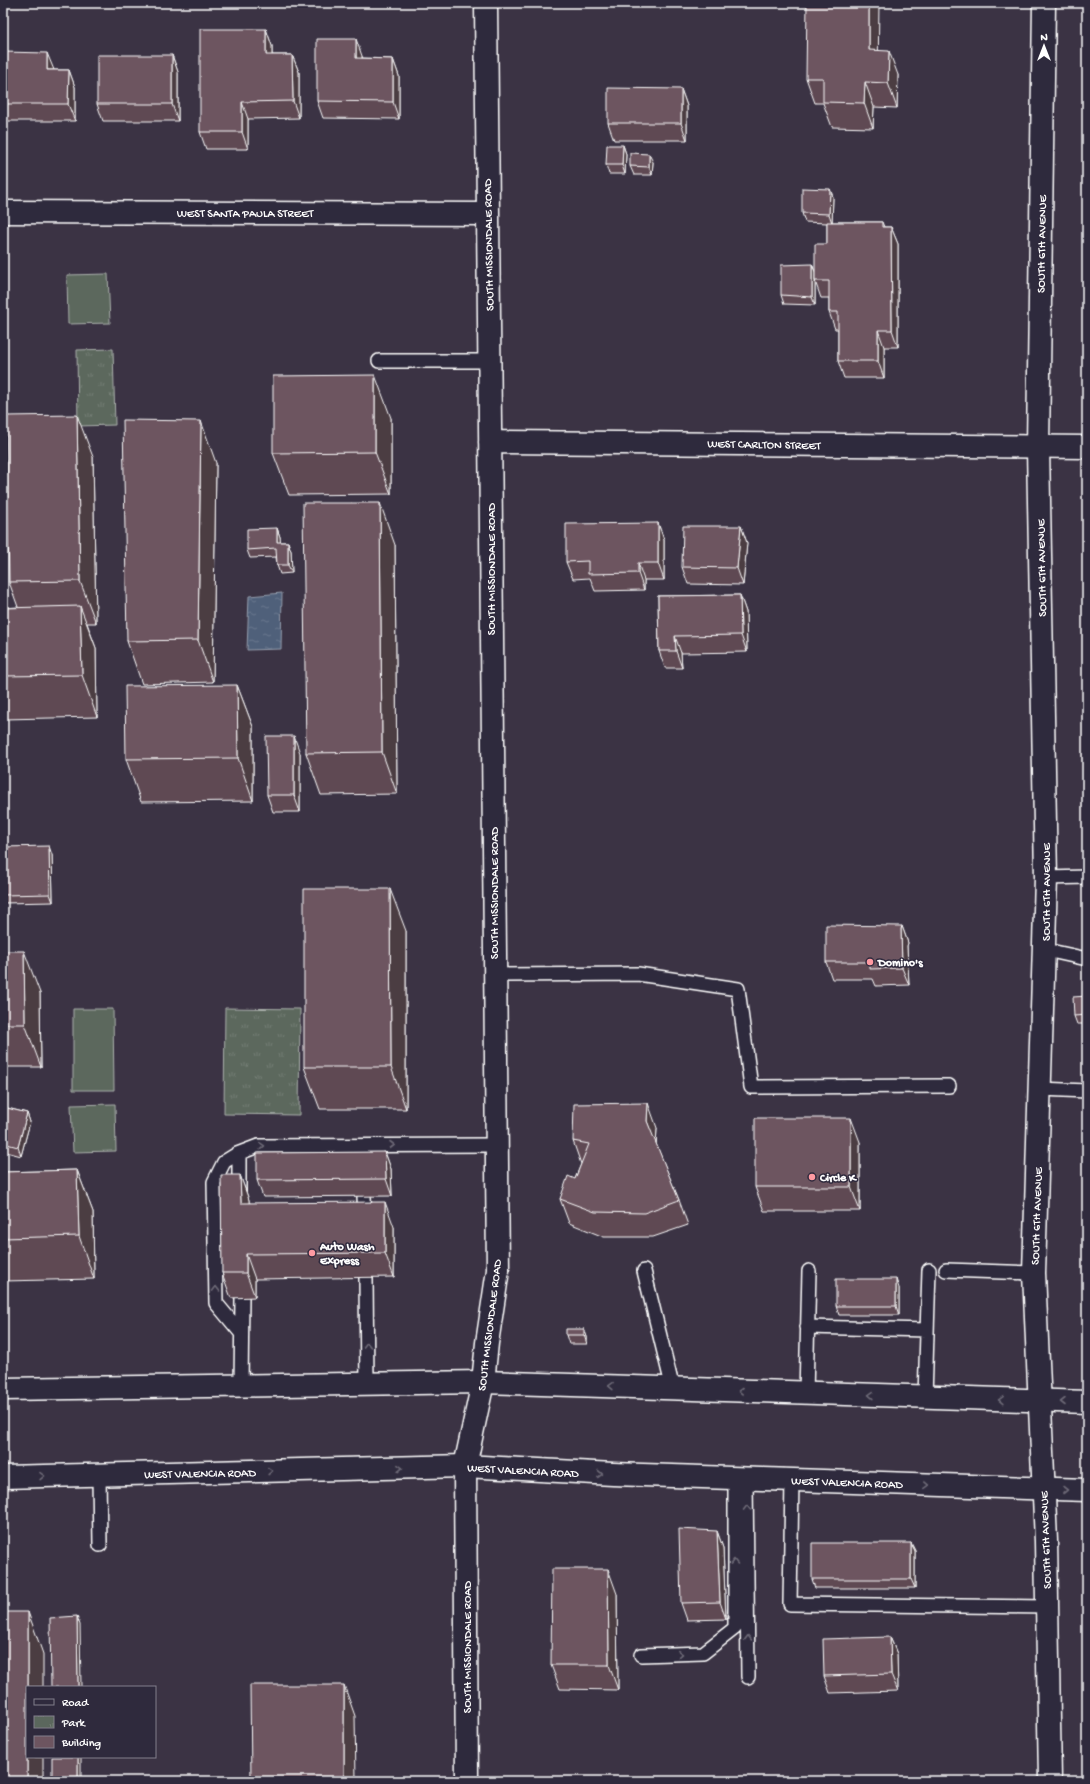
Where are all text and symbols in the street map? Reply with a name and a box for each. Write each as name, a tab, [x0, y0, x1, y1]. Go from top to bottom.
north arrow	[1024, 26, 1064, 66]
text: N	[1040, 32, 1048, 44]
street label: SOUTH MISSIONDALE ROAD	[482, 179, 498, 311]
street label: SOUTH 6TH AVENUE	[1035, 194, 1051, 293]
street label: WEST SANTA PAULA STREET	[177, 208, 315, 222]
street label: WEST CARLTON STREET	[707, 438, 822, 454]
street label: SOUTH MISSIONDALE ROAD	[486, 503, 500, 635]
street label: SOUTH 6TH AVENUE	[1035, 518, 1051, 617]
street label: SOUTH MISSIONDALE ROAD	[489, 827, 503, 959]
street label: SOUTH 6TH AVENUE	[1041, 843, 1055, 941]
marker: Domino's	[865, 957, 875, 967]
place label: Domino's	[877, 957, 923, 971]
one-way arrow	[389, 1141, 395, 1149]
one-way arrow	[259, 1142, 266, 1151]
street label: SOUTH 6TH AVENUE	[1029, 1166, 1047, 1265]
marker: Circle K	[807, 1172, 817, 1182]
place label: Circle K	[819, 1172, 857, 1186]
place label: Auto Wash Express	[319, 1241, 375, 1269]
marker: Auto Wash Express	[307, 1248, 317, 1258]
street label: SOUTH MISSIONDALE ROAD	[476, 1259, 506, 1392]
one-way arrow	[212, 1286, 220, 1292]
one-way arrow	[363, 1342, 371, 1348]
one-way arrow	[608, 1382, 614, 1391]
one-way arrow	[738, 1387, 744, 1395]
one-way arrow	[868, 1391, 874, 1400]
one-way arrow	[998, 1396, 1004, 1404]
one-way arrow	[1060, 1398, 1066, 1406]
street label: WEST VALENCIA ROAD	[467, 1462, 579, 1482]
one-way arrow	[397, 1463, 403, 1472]
street label: WEST VALENCIA ROAD	[144, 1467, 256, 1483]
one-way arrow	[267, 1467, 273, 1475]
one-way arrow	[597, 1470, 603, 1478]
one-way arrow	[39, 1472, 45, 1481]
street label: WEST VALENCIA ROAD	[791, 1475, 903, 1493]
one-way arrow	[923, 1481, 929, 1489]
one-way arrow	[1062, 1486, 1068, 1494]
street label: SOUTH 6TH AVENUE	[1038, 1490, 1056, 1589]
one-way arrow	[743, 1505, 751, 1511]
one-way arrow	[730, 1559, 738, 1565]
street label: SOUTH MISSIONDALE ROAD	[462, 1581, 476, 1713]
one-way arrow	[744, 1635, 752, 1641]
one-way arrow	[677, 1649, 683, 1658]
legend	[26, 1686, 156, 1758]
text: Road	[62, 1697, 89, 1711]
text: Park	[61, 1717, 87, 1731]
text: Building	[61, 1737, 101, 1751]

